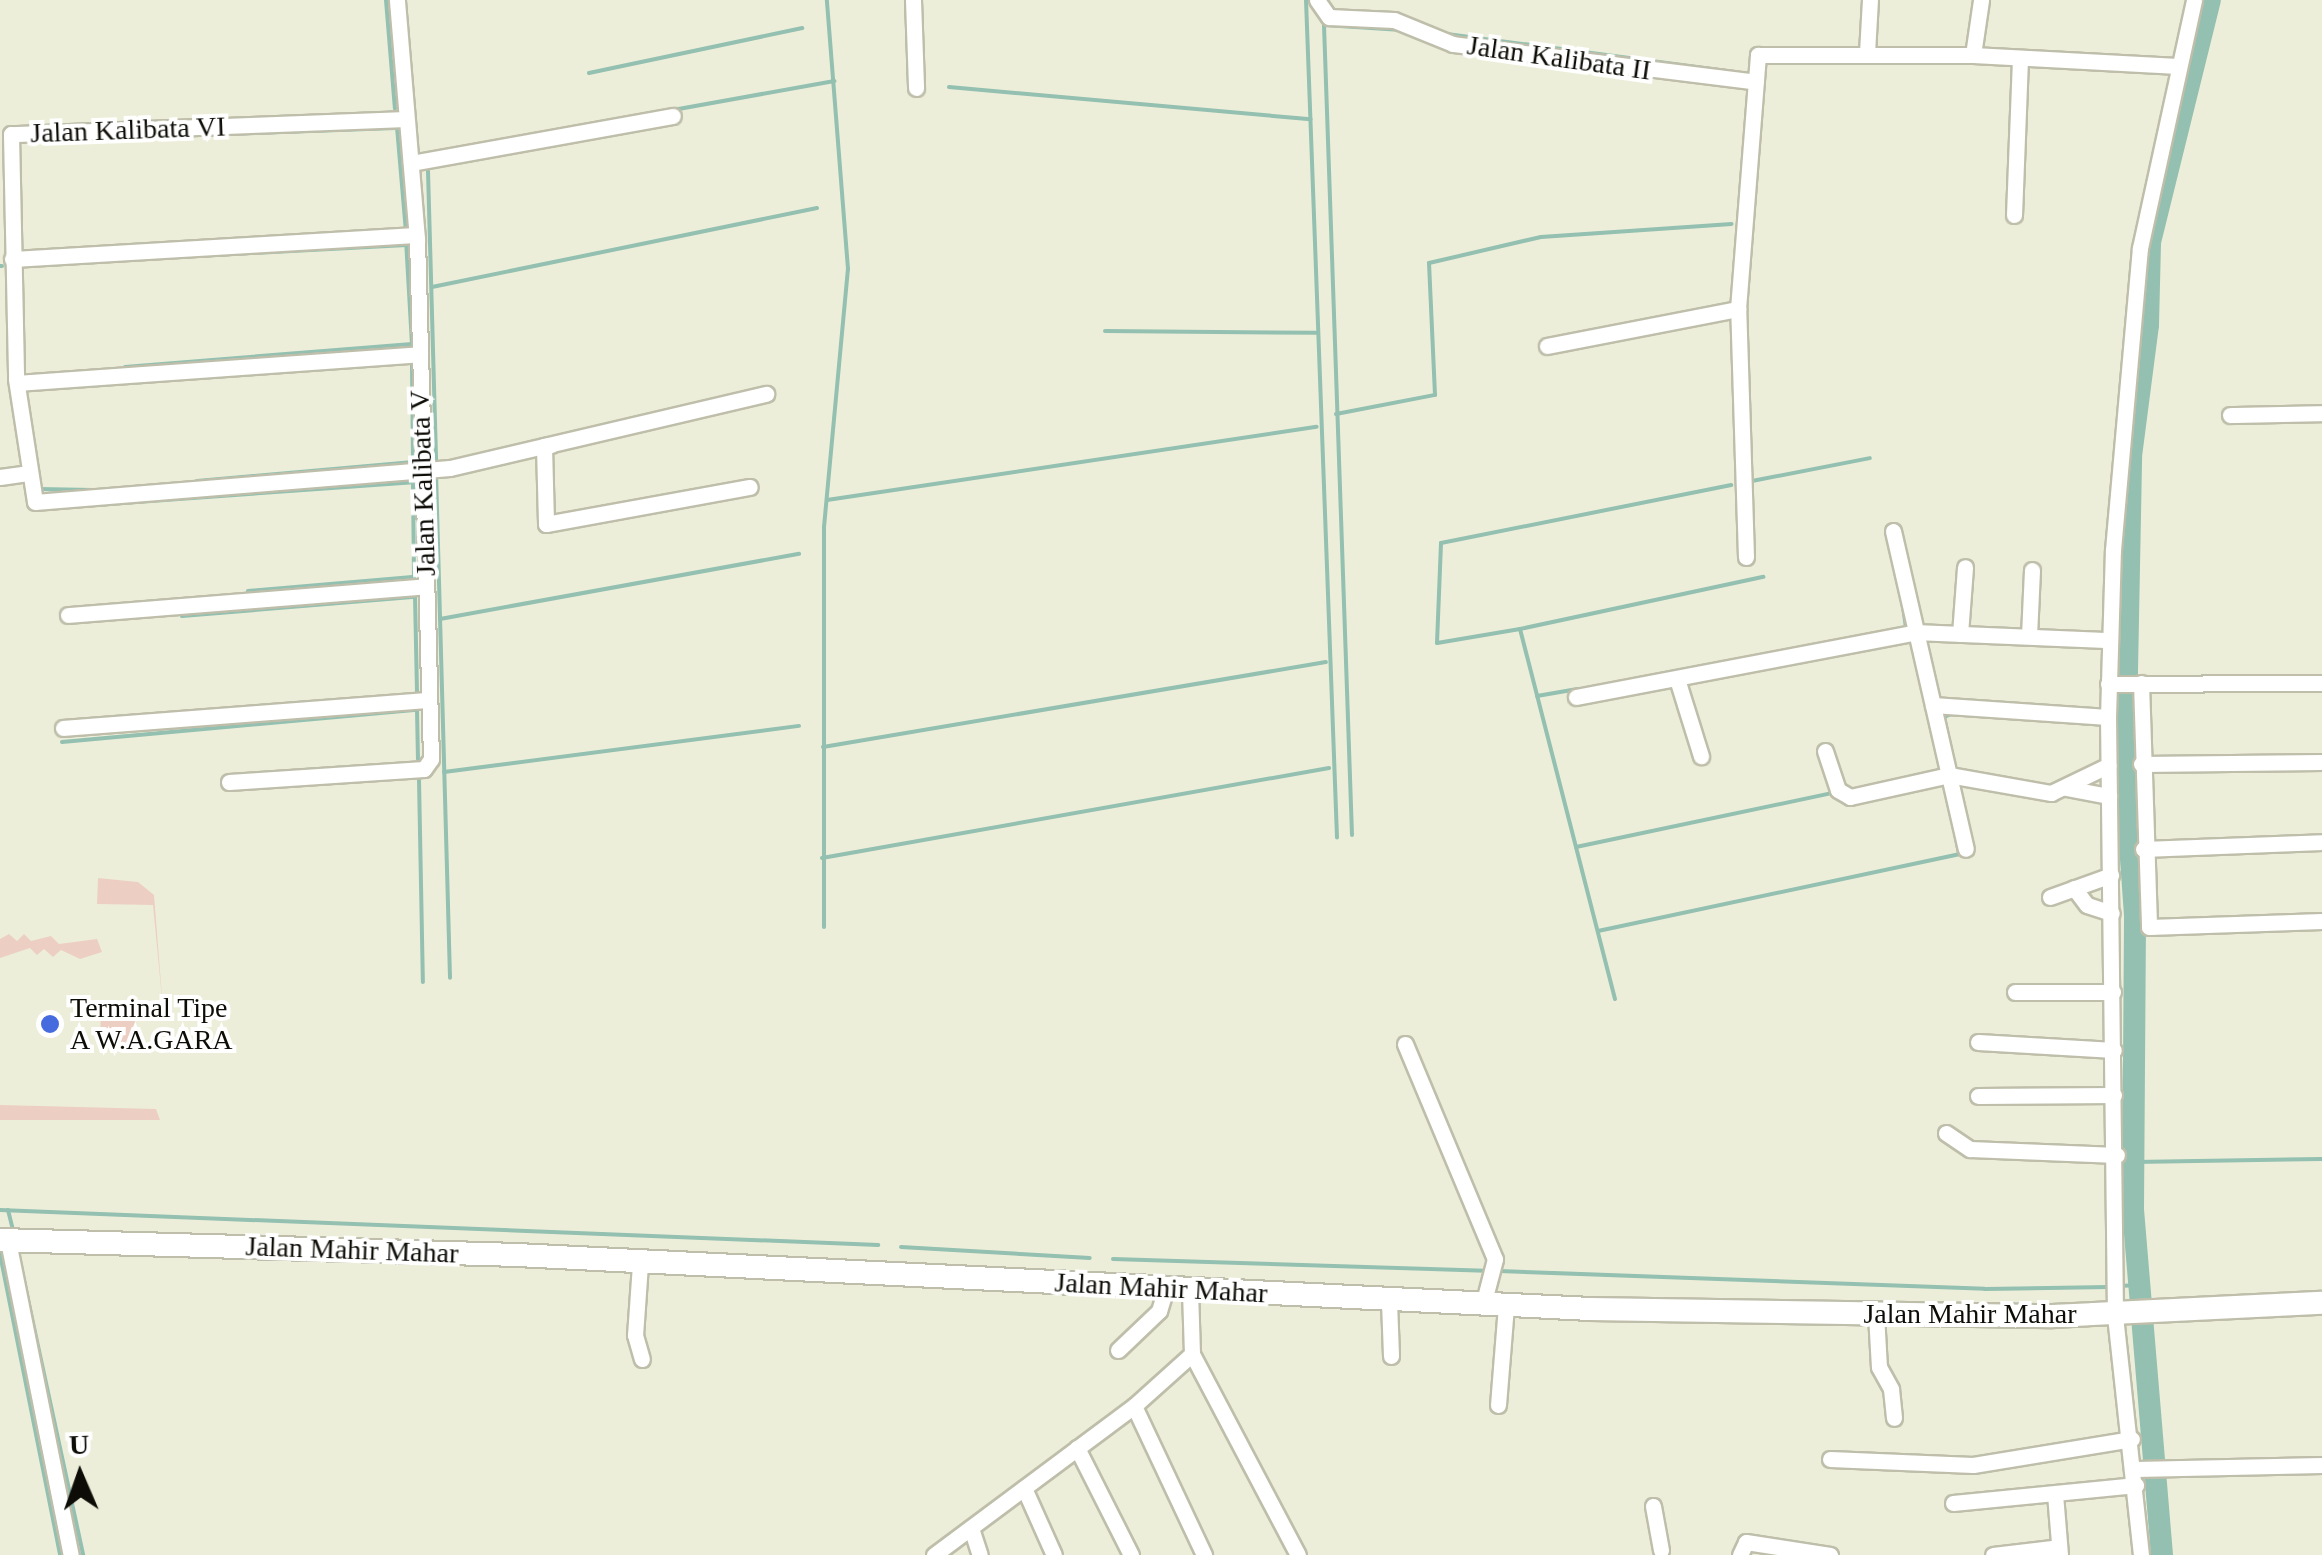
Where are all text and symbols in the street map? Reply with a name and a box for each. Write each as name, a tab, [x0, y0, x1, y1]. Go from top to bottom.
street label: Jalan Kalibata II	[1465, 28, 1653, 88]
street label: Jalan Kalibata VI	[30, 110, 226, 150]
street label: Jalan Kalibata V	[403, 389, 443, 577]
place label: Terminal Tipe A W.A.GARA	[70, 991, 235, 1057]
marker: Terminal Tipe A W.A.GARA	[39, 1013, 61, 1035]
street label: Jalan Mahir Mahar	[245, 1229, 459, 1271]
street label: Jalan Mahir Mahar	[1054, 1266, 1268, 1310]
street label: Jalan Mahir Mahar	[1863, 1297, 2077, 1331]
north arrow	[30, 1425, 130, 1525]
text: U	[68, 1429, 90, 1460]

